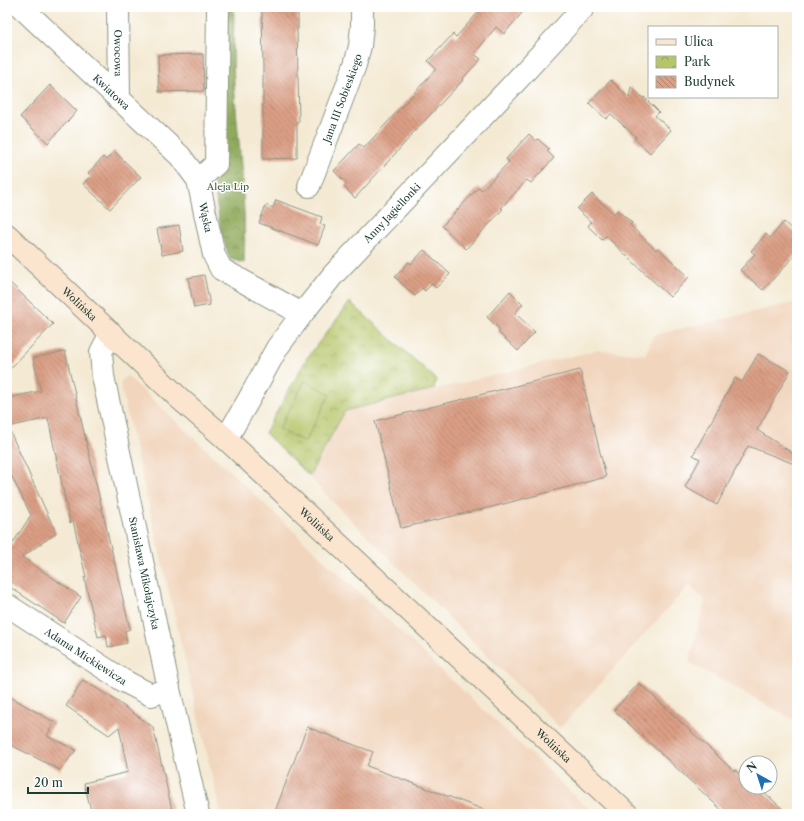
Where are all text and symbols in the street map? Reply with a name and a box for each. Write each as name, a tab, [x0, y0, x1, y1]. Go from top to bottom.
legend	[648, 26, 778, 98]
street label: Owocowa	[111, 29, 125, 77]
text: Ulica	[684, 34, 714, 49]
street label: Jana III Sobieskiego	[319, 52, 365, 146]
text: Park	[684, 54, 711, 69]
street label: Kwiatowa	[90, 72, 133, 113]
text: Budynek	[684, 74, 736, 89]
park label: Aleja Lip	[206, 180, 249, 193]
street label: Anny Jagiellonki	[360, 180, 423, 246]
street label: Wąska	[196, 200, 215, 234]
street label: Wolińska	[58, 284, 100, 324]
street label: Wolińska	[296, 504, 338, 545]
street label: Stanisława Mikołajczyka	[126, 516, 162, 632]
street label: Adama Mickiewicza	[41, 625, 130, 688]
street label: Wolińska	[532, 725, 574, 766]
north arrow	[738, 755, 778, 795]
text: N	[744, 759, 760, 776]
scale bar	[28, 769, 88, 795]
text: 20 m	[34, 775, 63, 790]

